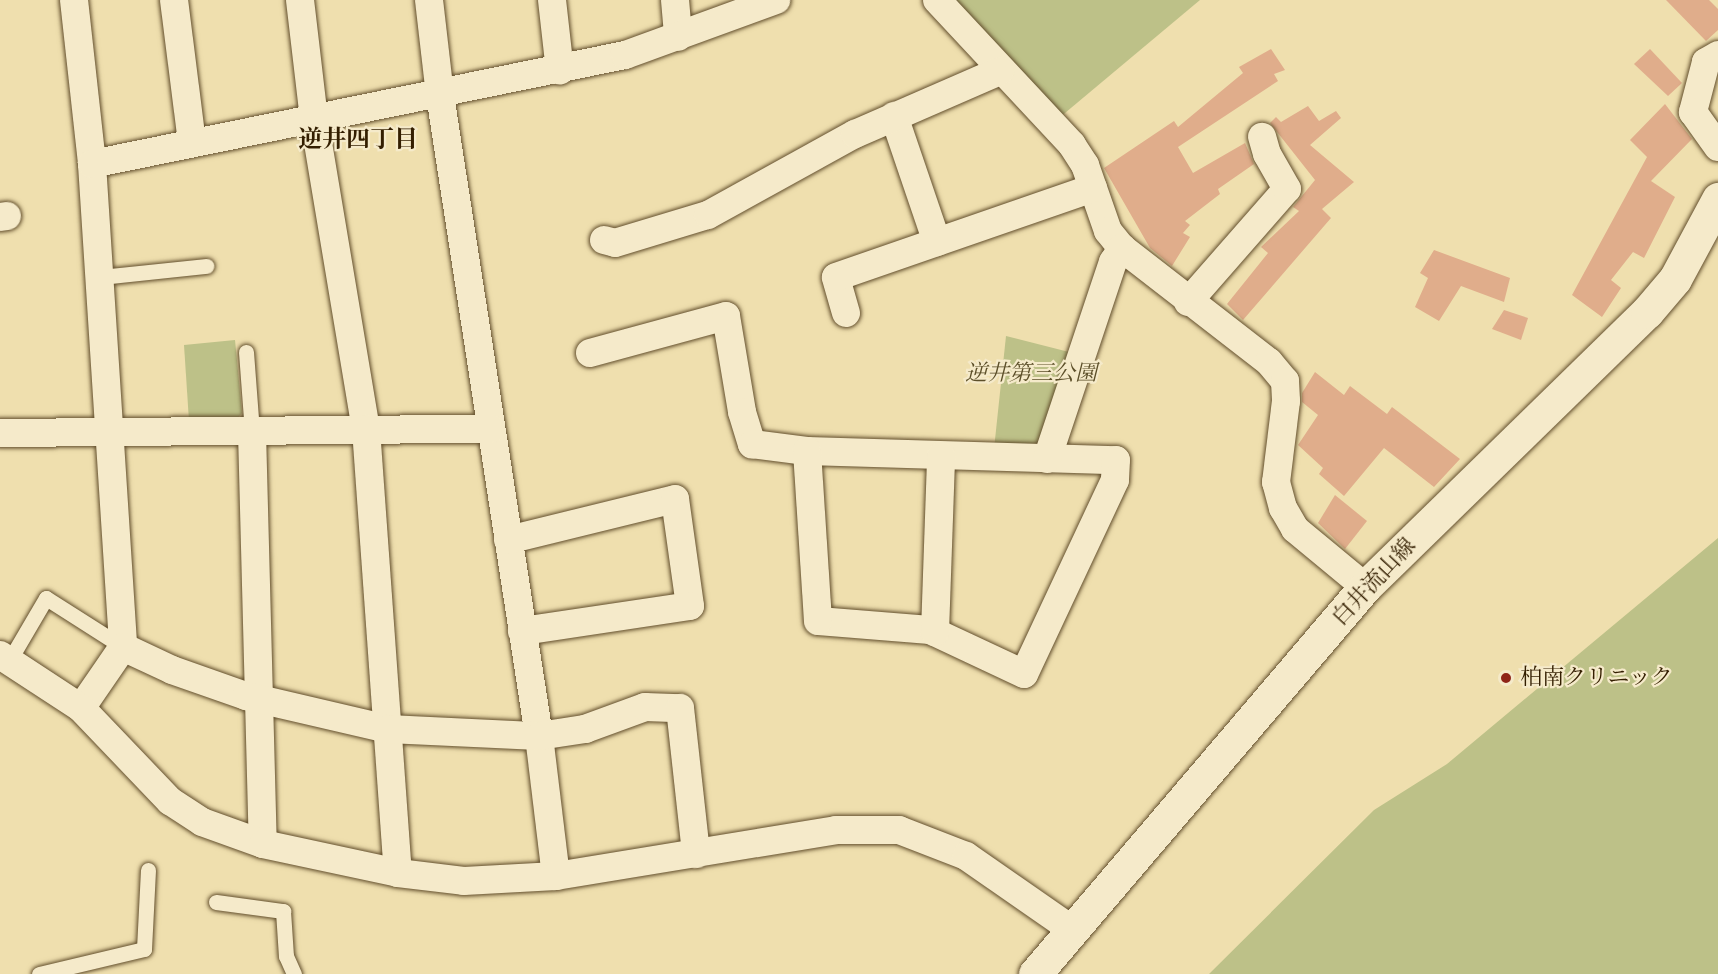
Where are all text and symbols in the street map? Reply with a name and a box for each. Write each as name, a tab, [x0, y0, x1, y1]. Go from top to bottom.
district label: 逆井四丁目	[298, 127, 418, 155]
park label: 逆井第三公園	[965, 361, 1097, 387]
street label: 白井流山線	[1327, 533, 1421, 631]
place label: 柏南クリニック	[1520, 665, 1674, 691]
marker: 柏南クリニック	[1497, 669, 1515, 687]

